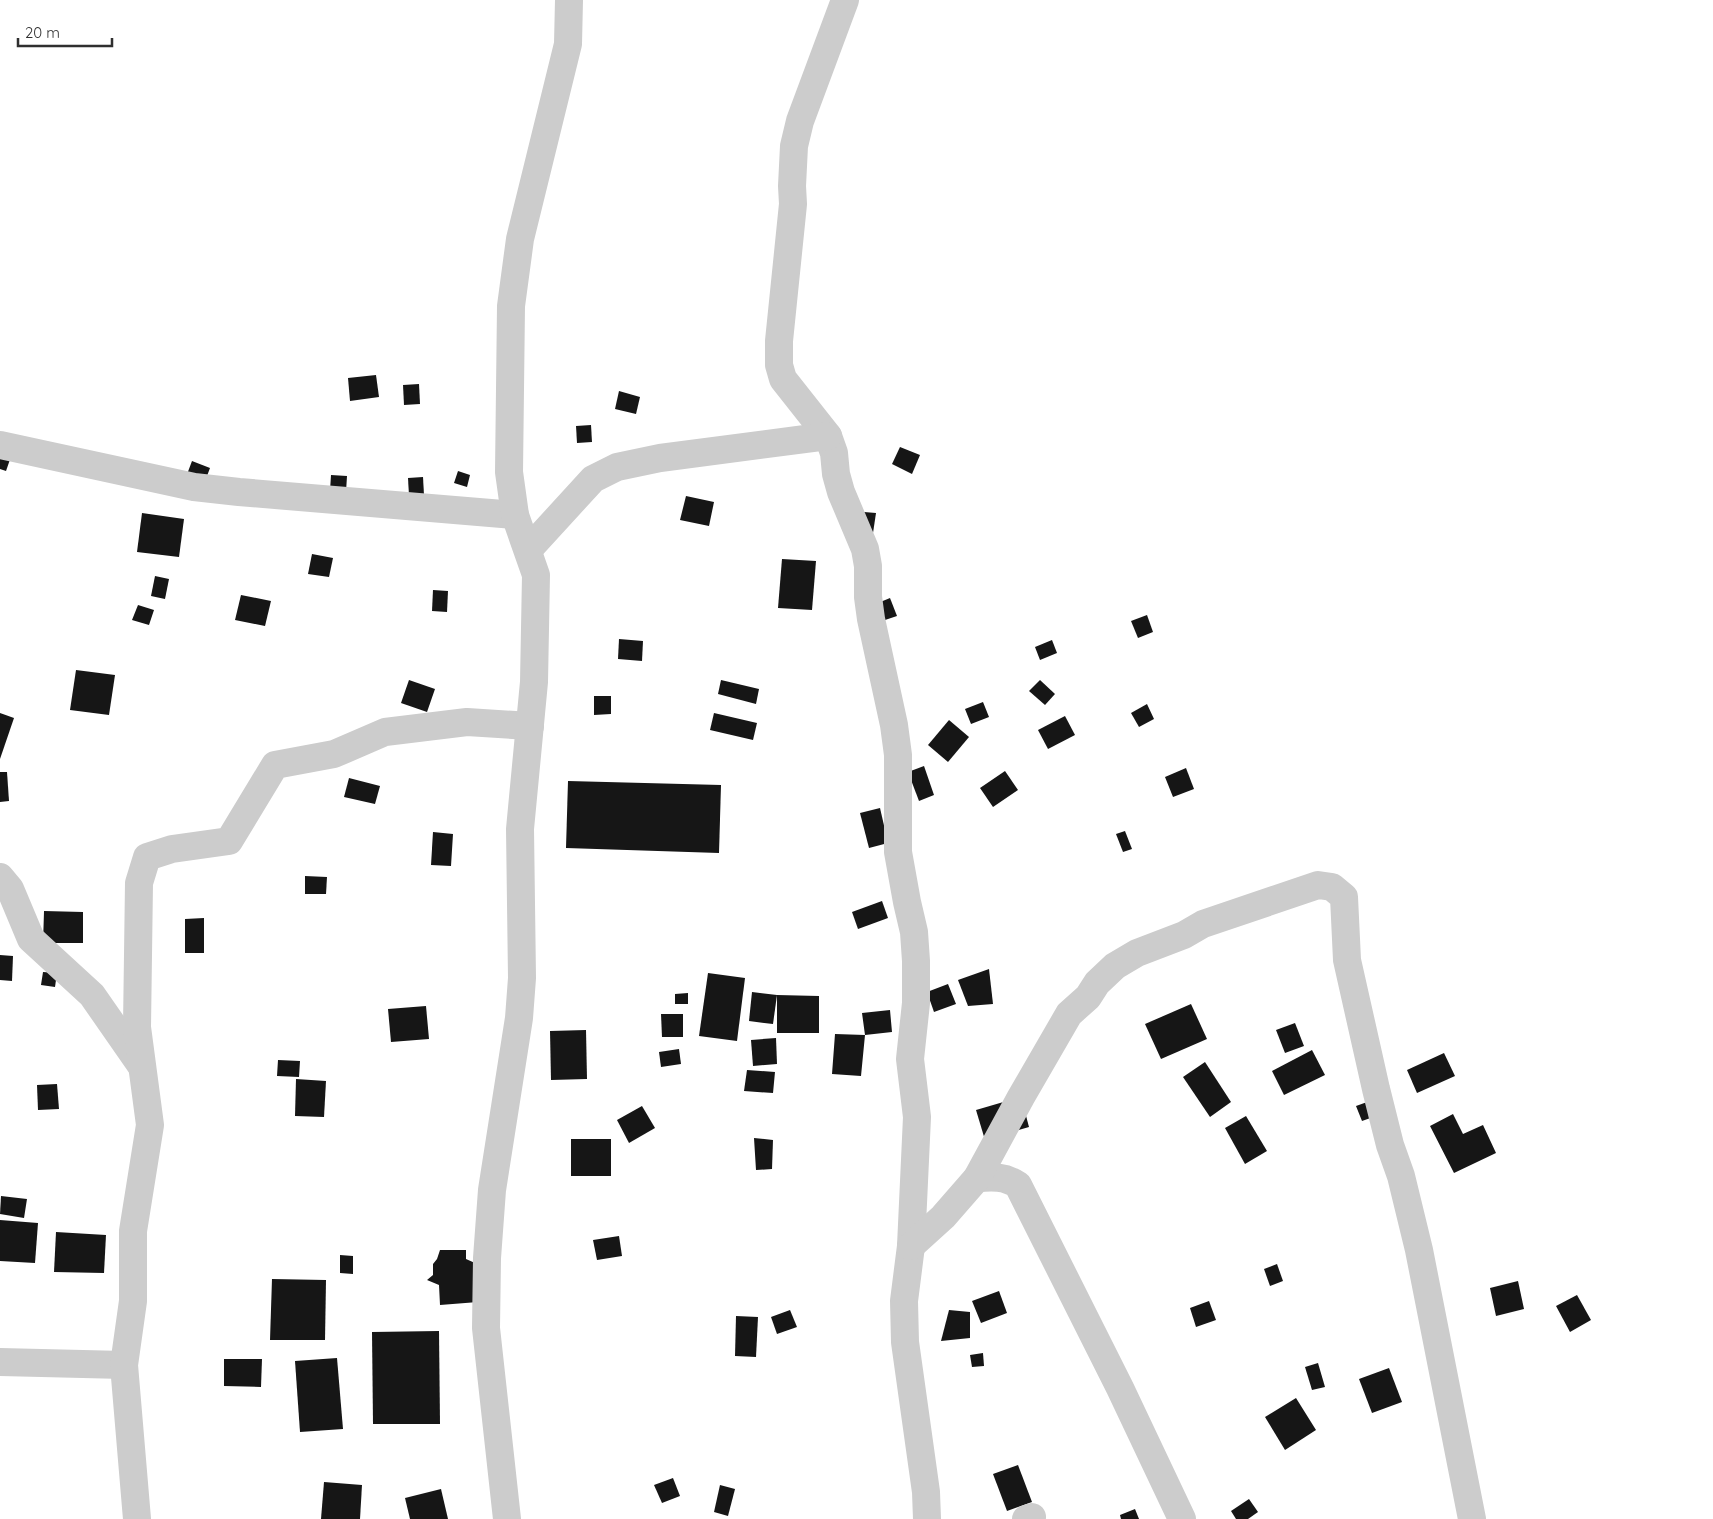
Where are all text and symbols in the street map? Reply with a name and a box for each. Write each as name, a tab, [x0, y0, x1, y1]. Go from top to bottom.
scale bar	[18, 15, 111, 47]
text: 20 m	[25, 23, 60, 42]

